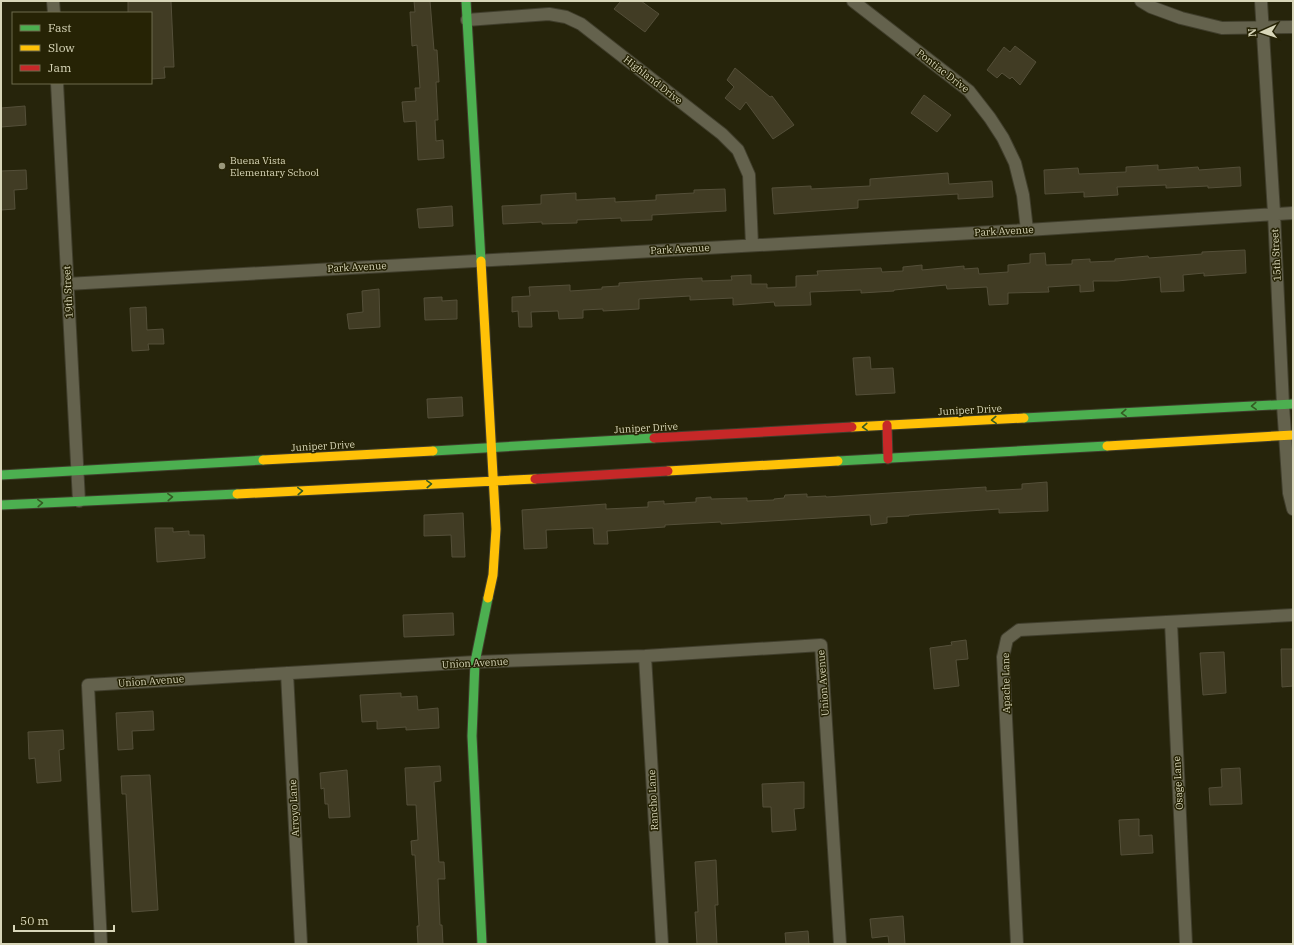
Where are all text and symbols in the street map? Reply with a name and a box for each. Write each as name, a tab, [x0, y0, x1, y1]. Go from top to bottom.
legend	[12, 12, 152, 84]
north arrow	[1242, 12, 1282, 52]
text: Fast	[48, 20, 72, 35]
text: N	[1245, 28, 1259, 37]
text: Slow	[48, 40, 75, 55]
street label: Pontiac Drive	[914, 46, 972, 96]
street label: Highland Drive	[621, 53, 685, 107]
text: Jam	[48, 60, 72, 75]
place label: Buena Vista Elementary School	[230, 154, 319, 179]
marker: Buena Vista Elementary School	[217, 161, 227, 171]
street label: Park Avenue	[974, 223, 1034, 239]
street label: 15th Street	[1268, 228, 1284, 281]
street label: Park Avenue	[650, 241, 710, 257]
street label: Park Avenue	[327, 259, 387, 275]
street label: 19th Street	[60, 265, 76, 318]
street label: Juniper Drive	[938, 402, 1002, 418]
one-way arrow	[1251, 402, 1257, 411]
one-way arrow	[1121, 409, 1127, 417]
one-way arrow	[991, 415, 997, 424]
street label: Juniper Drive	[614, 420, 678, 436]
one-way arrow	[862, 422, 868, 431]
street label: Juniper Drive	[291, 438, 355, 454]
one-way arrow	[426, 480, 432, 489]
one-way arrow	[297, 486, 303, 495]
one-way arrow	[167, 492, 173, 501]
one-way arrow	[37, 499, 43, 508]
street label: Union Avenue	[814, 649, 832, 717]
street label: Apache Lane	[999, 653, 1013, 713]
street label: Union Avenue	[442, 655, 508, 671]
street label: Union Avenue	[117, 672, 185, 690]
street label: Osage Lane	[1170, 756, 1186, 810]
street label: Rancho Lane	[645, 769, 661, 831]
street label: Arroyo Lane	[286, 779, 302, 837]
scale bar	[14, 907, 114, 933]
text: 50 m	[20, 913, 49, 928]

